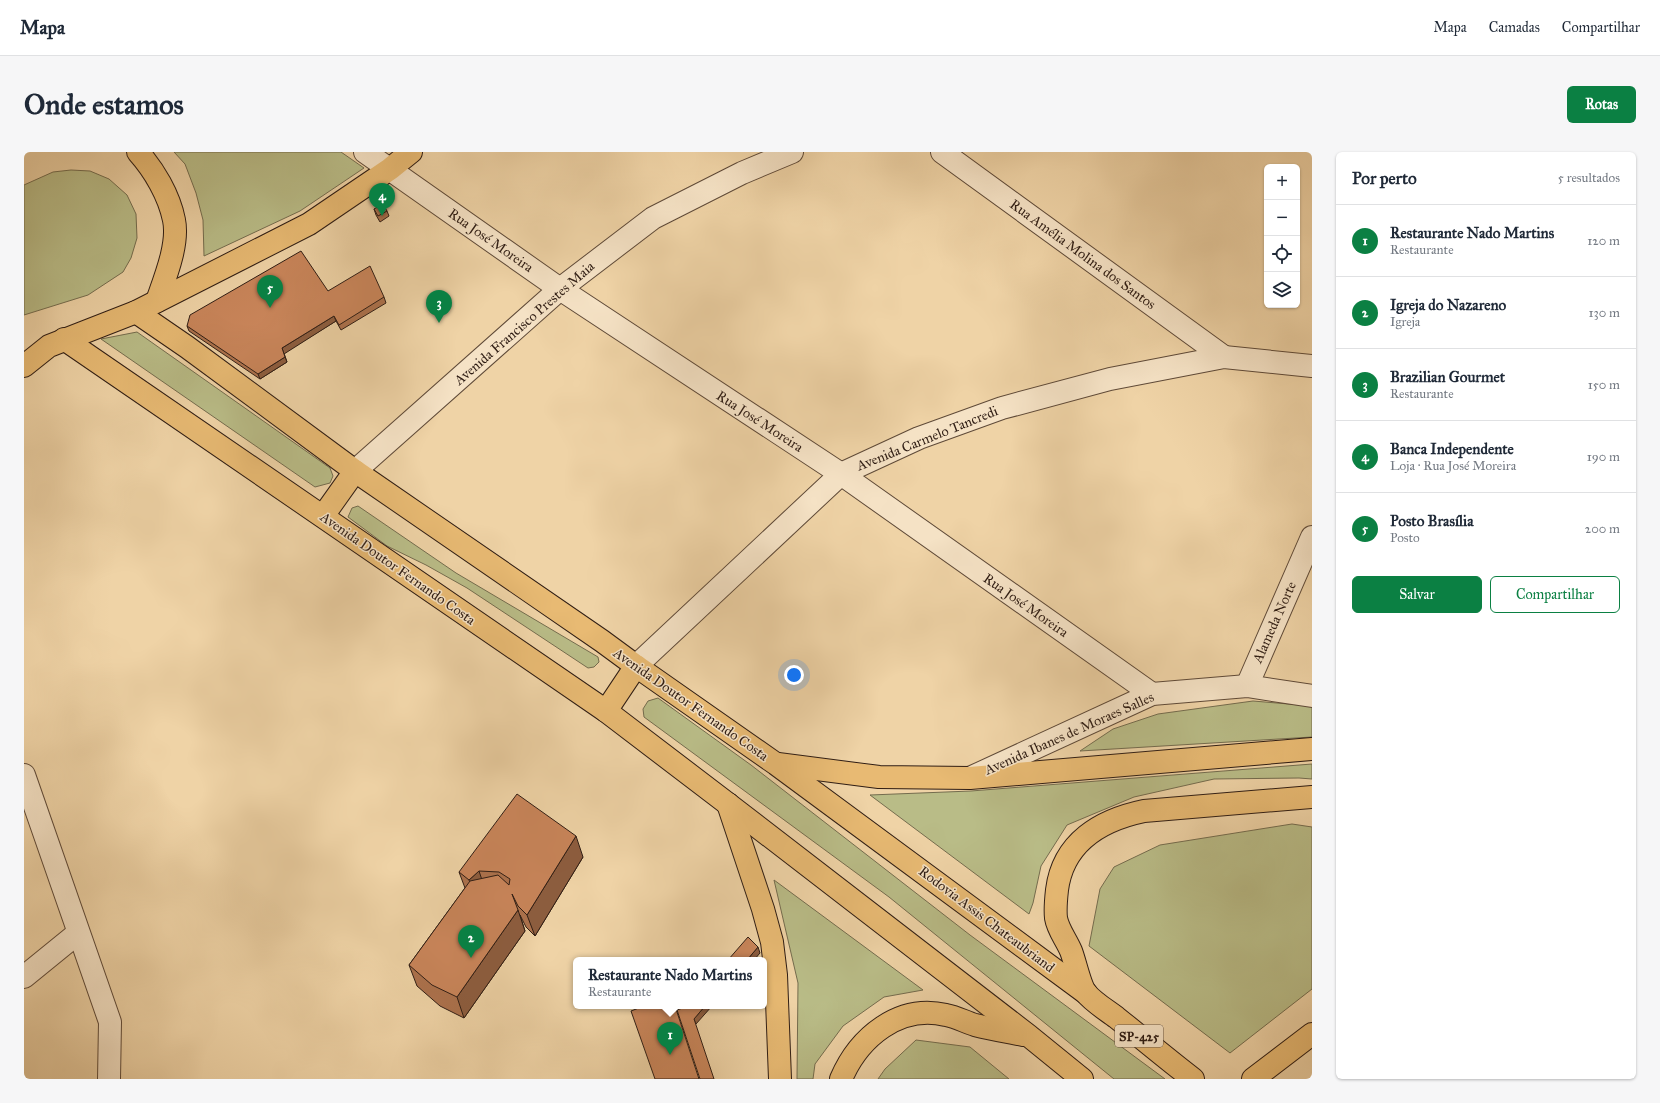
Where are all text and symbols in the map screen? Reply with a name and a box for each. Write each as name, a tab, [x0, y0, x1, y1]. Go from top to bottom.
text: Mapa	[20, 16, 65, 39]
text: Mapa	[1433, 19, 1467, 36]
text: Camadas	[1489, 19, 1540, 36]
text: Compartilhar	[1562, 19, 1640, 36]
button: Rotas	[1567, 86, 1636, 123]
text: Onde estamos	[24, 87, 184, 122]
map controls	[1264, 164, 1300, 308]
button: +	[1264, 164, 1300, 200]
text: Por perto	[1352, 168, 1417, 189]
text: 5 resultados	[1558, 170, 1620, 186]
pin: 4	[369, 183, 395, 216]
street label: Rua Amélia Molina dos Santos	[1006, 196, 1159, 313]
button: −	[1264, 200, 1300, 236]
street label: Rua José Moreira	[444, 205, 537, 277]
text: Restaurante Nado Martins	[1390, 224, 1554, 242]
text: 1	[1362, 233, 1368, 249]
text: 120 m	[1587, 233, 1620, 249]
button: locate	[1264, 236, 1300, 272]
text: Restaurante	[1390, 242, 1454, 258]
street label: Avenida Francisco Prestes Maia	[450, 258, 598, 390]
button: layers	[1264, 272, 1300, 308]
pin: 5	[257, 275, 283, 308]
pin: 3	[426, 290, 452, 323]
text: Igreja do Nazareno	[1390, 296, 1506, 314]
text: 2	[1362, 305, 1368, 321]
text: 130 m	[1588, 305, 1620, 321]
text: Igreja	[1390, 314, 1420, 330]
text: Brazilian Gourmet	[1390, 368, 1505, 386]
text: 3	[1362, 377, 1368, 393]
text: 150 m	[1588, 377, 1620, 393]
text: Restaurante	[1390, 386, 1454, 402]
street label: Rua José Moreira	[713, 387, 806, 457]
street label: Avenida Carmelo Tancredi	[853, 402, 1000, 475]
text: Banca Independente	[1390, 440, 1514, 458]
text: 4	[1361, 449, 1369, 465]
text: 190 m	[1587, 449, 1620, 465]
text: Loja · Rua José Moreira	[1390, 458, 1516, 474]
street label: Avenida Doutor Fernando Costa	[316, 508, 479, 629]
text: Posto Brasília	[1390, 512, 1474, 530]
text: 5	[1362, 521, 1368, 537]
text: 200 m	[1585, 521, 1620, 537]
text: Posto	[1390, 530, 1420, 546]
street label: Rua José Moreira	[979, 570, 1072, 642]
button: Salvar	[1352, 576, 1482, 613]
button: Compartilhar	[1490, 576, 1620, 613]
street label: Alameda Norte	[1249, 579, 1300, 667]
street label: Avenida Doutor Fernando Costa	[609, 644, 772, 765]
your location	[784, 665, 804, 685]
street label: Avenida Ibanes de Moraes Salles	[981, 688, 1157, 779]
street label: Rodovia Assis Chateaubriand	[915, 863, 1058, 976]
pin: 2	[458, 925, 484, 958]
popup	[573, 957, 767, 1009]
text: Restaurante Nado Martins	[588, 966, 752, 984]
text: Restaurante	[588, 984, 652, 1000]
pin: 1	[657, 1022, 683, 1055]
road number: SP-425	[1115, 1025, 1163, 1047]

